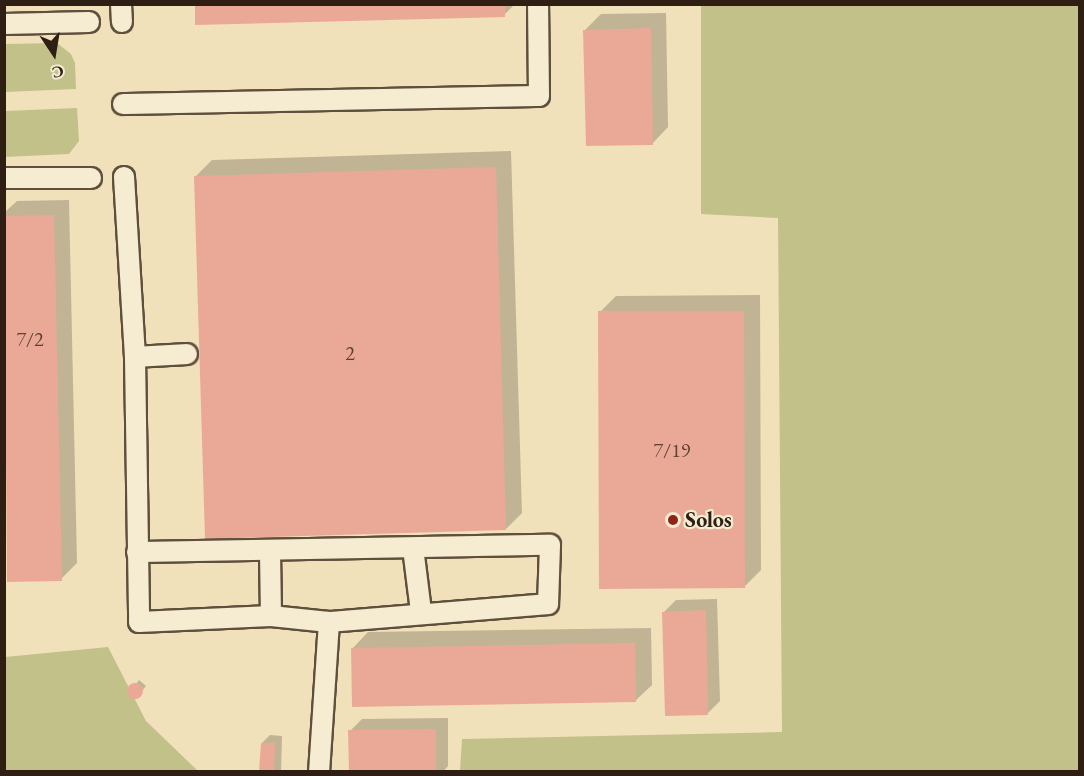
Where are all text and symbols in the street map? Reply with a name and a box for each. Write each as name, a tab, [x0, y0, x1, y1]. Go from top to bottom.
north arrow	[24, 24, 84, 84]
text: С	[50, 61, 66, 84]
house number: 7/2	[16, 327, 44, 351]
house number: 2	[345, 341, 355, 365]
house number: 7/19	[654, 438, 690, 462]
place label: Solos	[685, 507, 732, 533]
marker: Solos	[666, 513, 680, 527]

